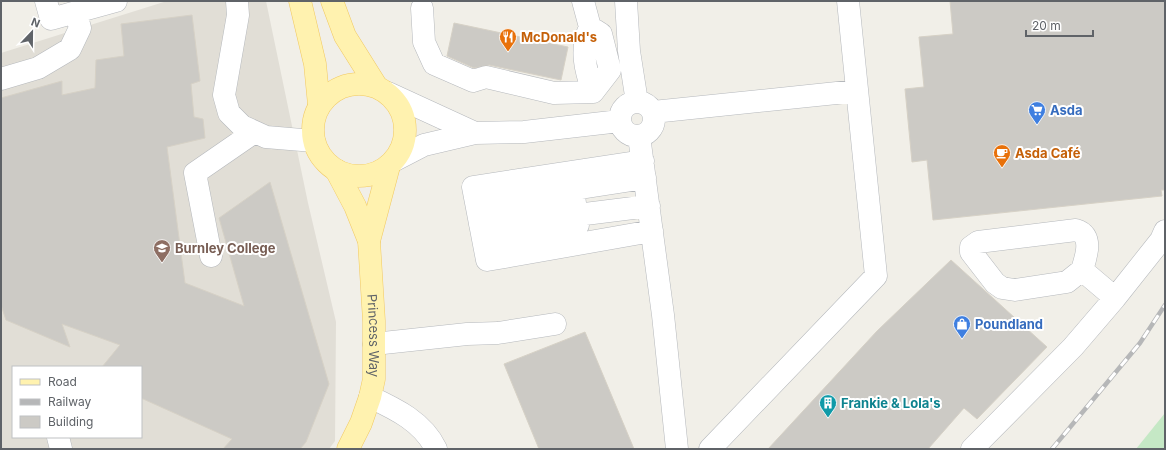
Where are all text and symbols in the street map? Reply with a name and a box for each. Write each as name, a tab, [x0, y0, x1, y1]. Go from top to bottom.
north arrow	[12, 12, 52, 52]
scale bar	[1026, 12, 1093, 38]
text: N	[29, 15, 42, 31]
text: 20 m	[1032, 18, 1061, 33]
restaurant icon: McDonald's	[498, 27, 518, 52]
place label: McDonald's	[521, 29, 597, 45]
supermarket icon: Asda	[1027, 100, 1047, 125]
place label: Asda	[1050, 102, 1083, 118]
cafe icon: Asda Café	[992, 143, 1012, 168]
place label: Asda Café	[1015, 145, 1081, 161]
school or university icon: Burnley College	[152, 238, 172, 263]
place label: Burnley College	[175, 240, 276, 256]
street label: Princess Way	[364, 293, 382, 377]
shop icon: Poundland	[952, 314, 972, 339]
place label: Poundland	[975, 316, 1043, 332]
legend	[12, 366, 142, 438]
text: Road	[48, 374, 77, 389]
building icon: Frankie & Lola's	[818, 393, 838, 418]
text: Railway	[48, 394, 92, 409]
place label: Frankie & Lola's	[841, 395, 941, 411]
text: Building	[48, 414, 93, 429]

